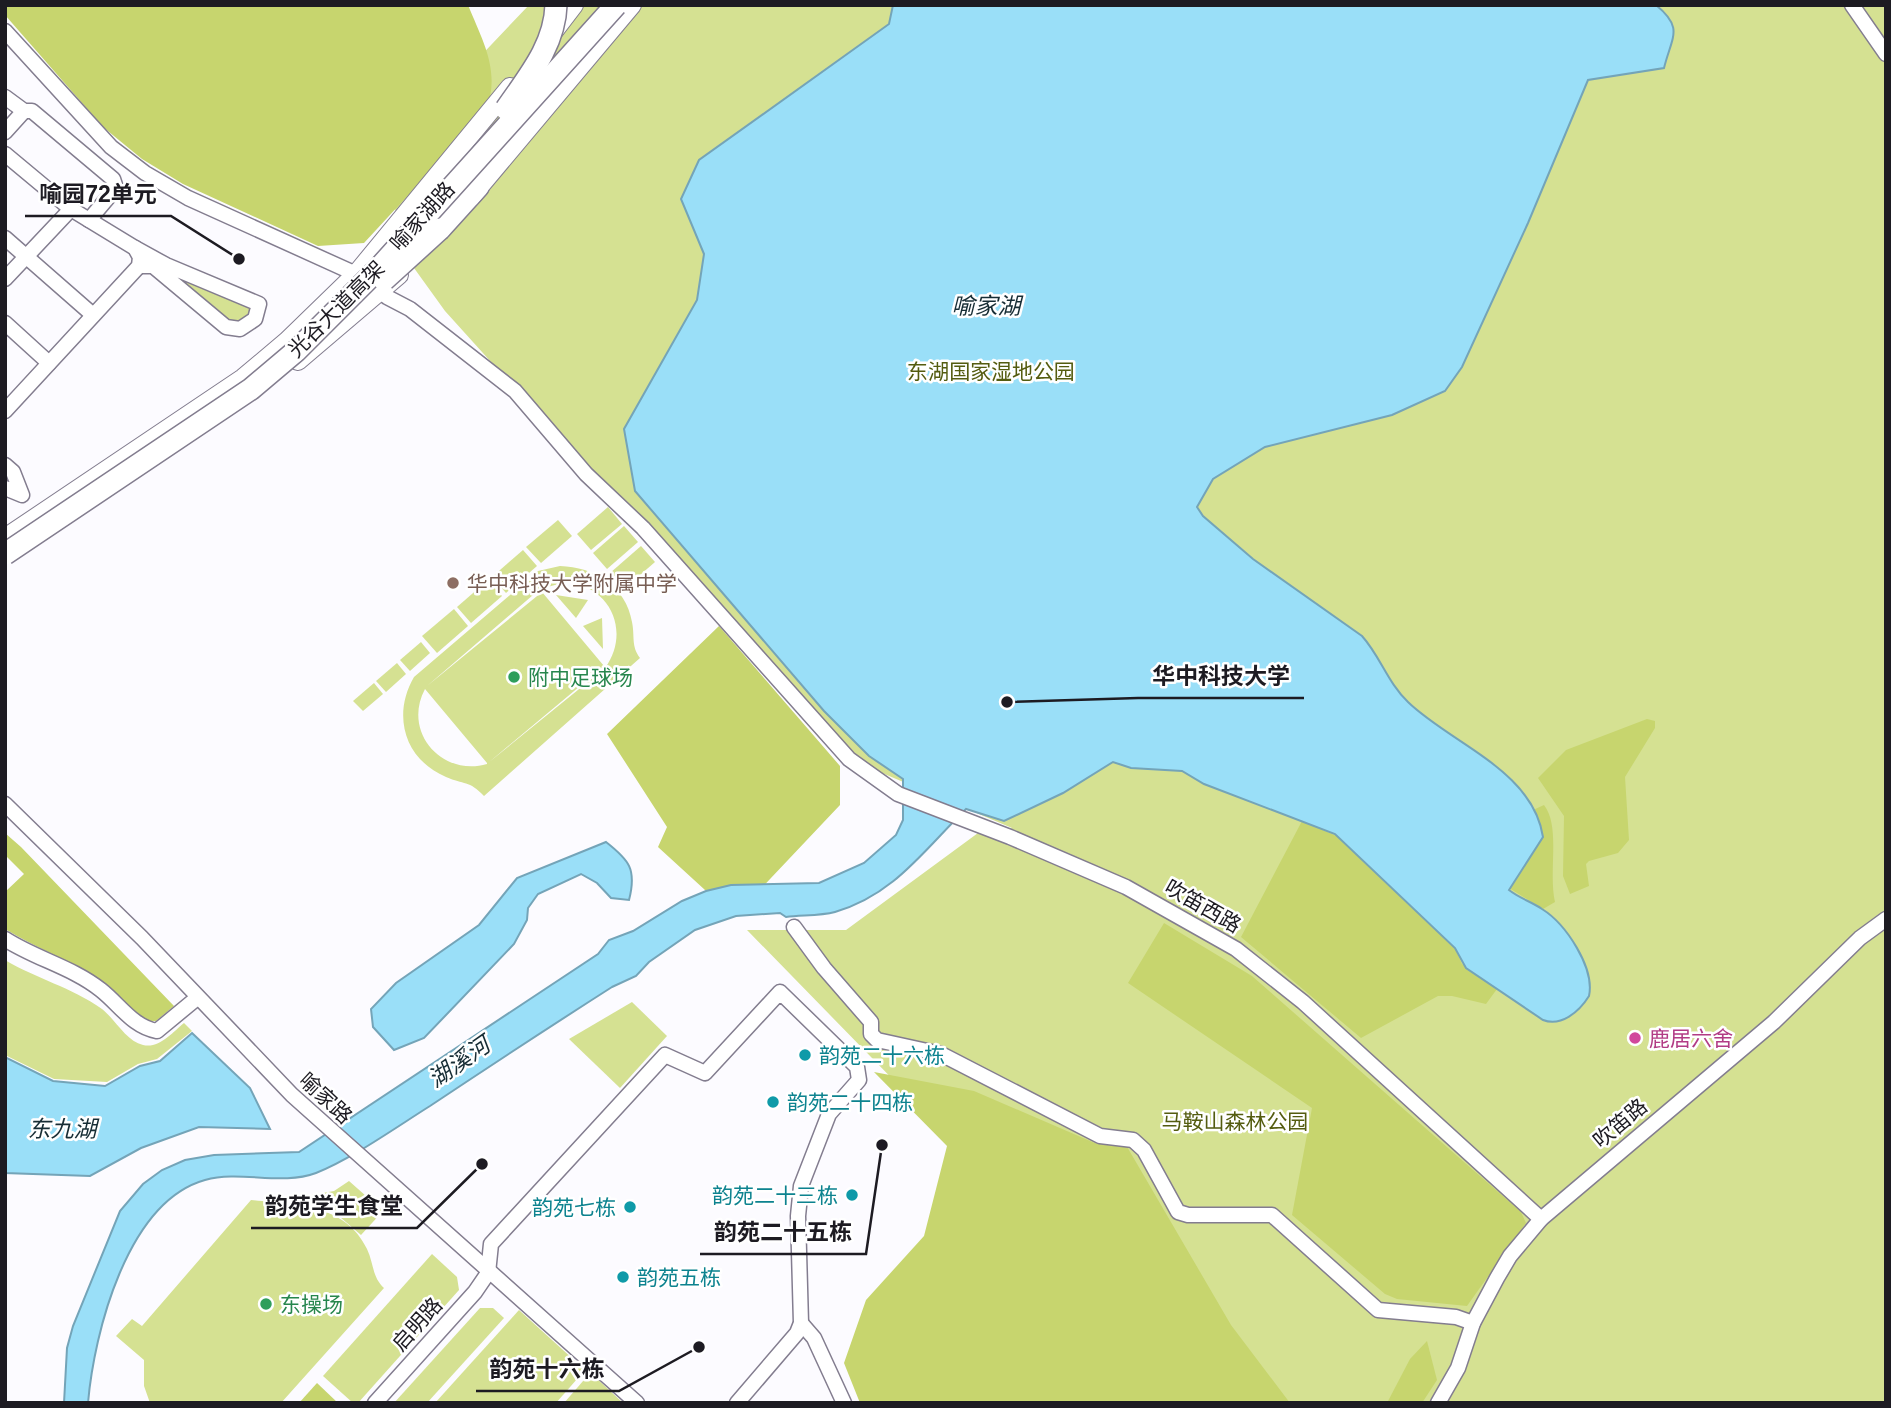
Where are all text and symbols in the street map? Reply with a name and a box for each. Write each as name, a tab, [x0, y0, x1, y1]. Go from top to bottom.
callout: 喻园72单元	[25, 172, 171, 216]
street label: 喻家湖路	[385, 177, 459, 255]
text: 喻园72单元	[39, 181, 157, 207]
street label: 光谷大道高架	[283, 256, 389, 362]
water label: 喻家湖	[952, 293, 1024, 319]
park label: 东湖国家湿地公园	[907, 360, 1075, 383]
place label: 华中科技大学附属中学	[467, 572, 677, 595]
marker: 华中科技大学附属中学	[445, 575, 461, 591]
callout: 华中科技大学	[1138, 654, 1304, 698]
text: 华中科技大学	[1152, 663, 1290, 689]
place label: 附中足球场	[528, 666, 633, 689]
marker: 附中足球场	[506, 669, 522, 685]
street label: 吹笛西路	[1161, 875, 1245, 937]
place label: 鹿居六舍	[1649, 1027, 1733, 1050]
water label: 湖溪河	[423, 1029, 498, 1092]
marker: 鹿居六舍	[1627, 1030, 1643, 1046]
place label: 韵苑二十六栋	[819, 1044, 945, 1067]
marker: 韵苑二十六栋	[797, 1047, 813, 1063]
street label: 喻家路	[295, 1068, 357, 1128]
place label: 韵苑二十四栋	[787, 1091, 913, 1114]
marker: 韵苑二十四栋	[765, 1094, 781, 1110]
street label: 吹笛路	[1588, 1094, 1652, 1152]
park label: 马鞍山森林公园	[1162, 1110, 1309, 1133]
water label: 东九湖	[28, 1116, 100, 1142]
callout: 韵苑学生食堂	[251, 1184, 417, 1228]
place label: 韵苑二十三栋	[712, 1184, 838, 1207]
marker: 韵苑二十三栋	[844, 1187, 860, 1203]
text: 韵苑学生食堂	[265, 1193, 403, 1219]
place label: 韵苑七栋	[532, 1196, 616, 1219]
marker: 韵苑七栋	[622, 1199, 638, 1215]
callout: 韵苑二十五栋	[700, 1210, 866, 1254]
text: 韵苑二十五栋	[714, 1219, 852, 1245]
place label: 韵苑五栋	[637, 1266, 721, 1289]
marker: 韵苑五栋	[615, 1269, 631, 1285]
place label: 东操场	[280, 1293, 343, 1316]
street label: 启明路	[387, 1293, 447, 1355]
marker: 东操场	[258, 1296, 274, 1312]
callout: 韵苑十六栋	[476, 1347, 619, 1391]
text: 韵苑十六栋	[490, 1356, 605, 1382]

